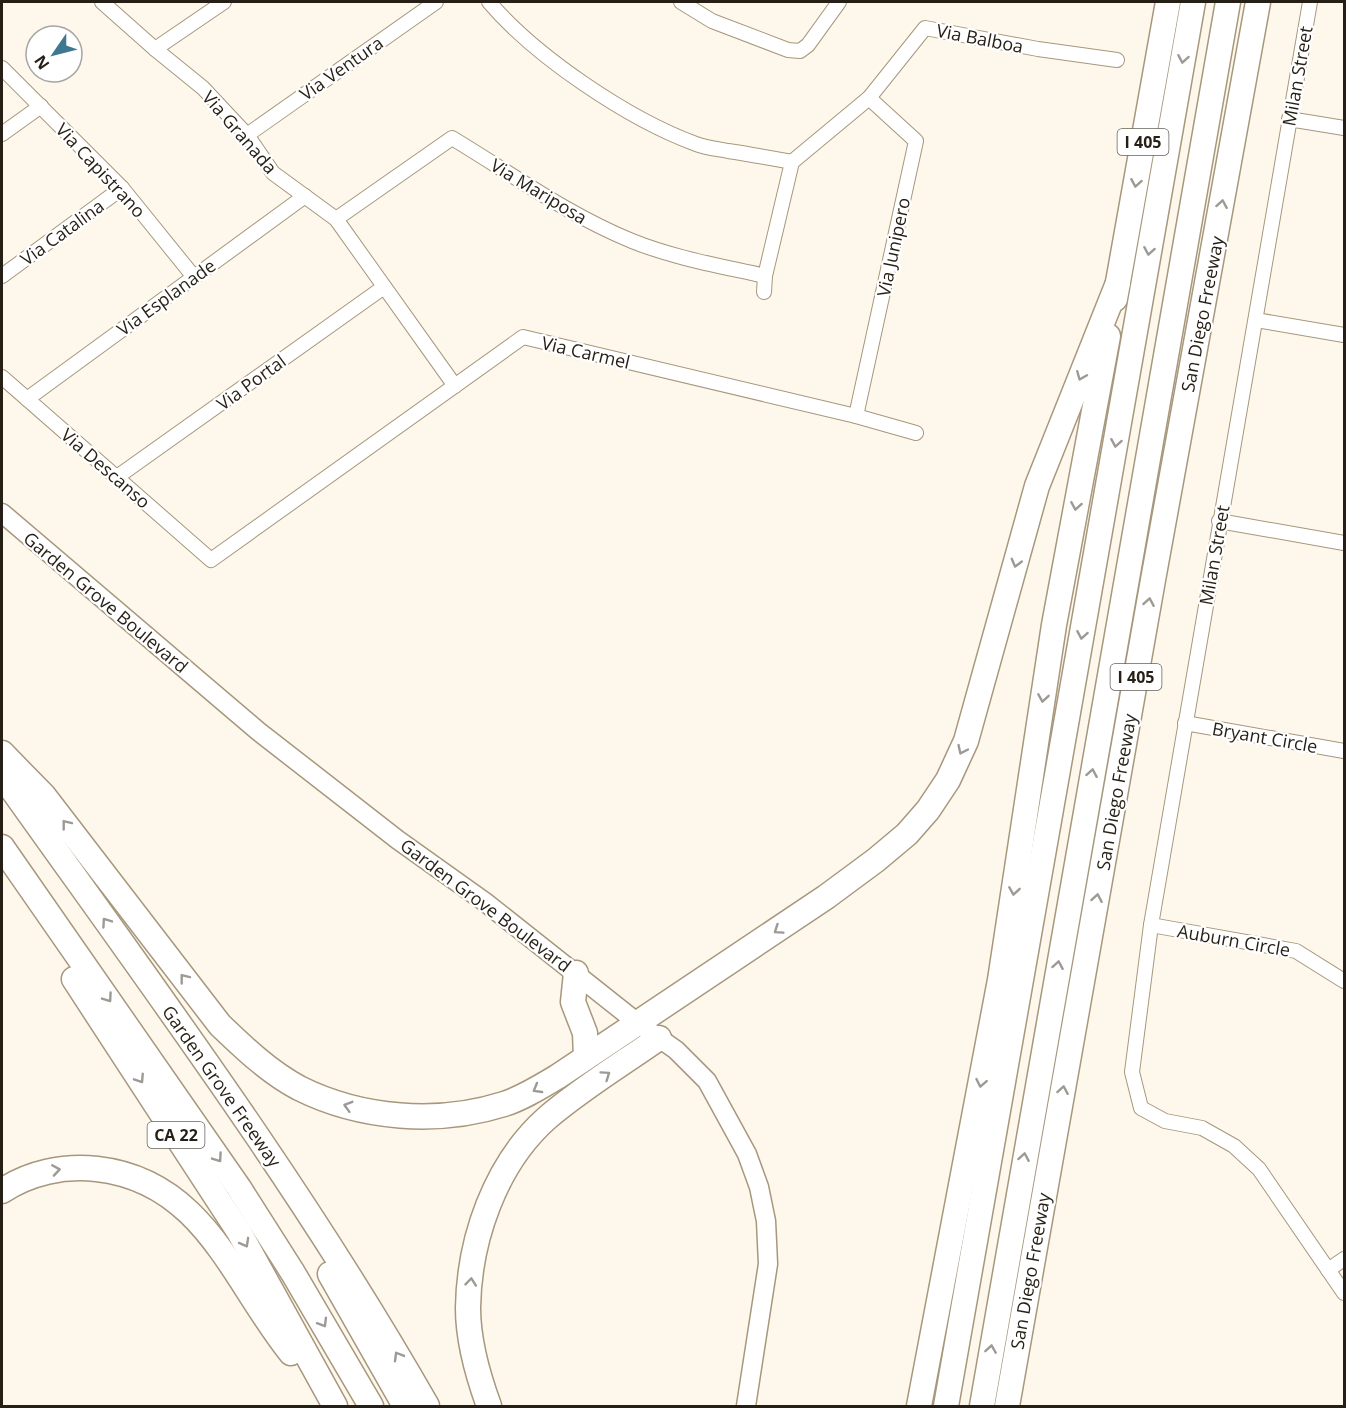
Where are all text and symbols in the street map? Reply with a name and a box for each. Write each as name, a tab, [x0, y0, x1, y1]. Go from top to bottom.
street label: Via Balboa	[935, 18, 1025, 58]
north arrow	[24, 24, 84, 84]
street label: Milan Street	[1276, 24, 1318, 128]
street label: Via Ventura	[295, 30, 387, 106]
text: N	[29, 51, 54, 74]
one-way arrow	[1177, 54, 1190, 64]
street label: Via Granada	[197, 85, 283, 179]
street label: Via Capistrano	[51, 118, 151, 222]
road number: I 405	[1118, 129, 1168, 155]
street label: Via Mariposa	[486, 153, 592, 229]
one-way arrow	[1130, 178, 1142, 188]
street label: Via Catalina	[15, 194, 109, 270]
street label: Via Junipero	[871, 195, 915, 299]
one-way arrow	[1216, 199, 1228, 209]
street label: San Diego Freeway	[1175, 233, 1229, 394]
one-way arrow	[1143, 246, 1156, 256]
street label: Via Esplanade	[112, 253, 220, 341]
street label: Via Carmel	[539, 330, 633, 374]
street label: Via Portal	[212, 349, 290, 415]
one-way arrow	[1076, 370, 1088, 381]
street label: Via Descanso	[56, 423, 156, 513]
one-way arrow	[1110, 439, 1122, 448]
one-way arrow	[1071, 501, 1083, 510]
street label: Milan Street	[1193, 503, 1235, 607]
street label: Garden Grove Boulevard	[19, 526, 193, 678]
one-way arrow	[1011, 558, 1024, 568]
one-way arrow	[1142, 598, 1155, 608]
one-way arrow	[1076, 630, 1089, 640]
road number: I 405	[1110, 664, 1162, 690]
one-way arrow	[1038, 693, 1050, 702]
street label: San Diego Freeway	[1090, 711, 1142, 872]
street label: Bryant Circle	[1210, 716, 1320, 758]
one-way arrow	[958, 743, 970, 754]
one-way arrow	[1085, 768, 1098, 778]
one-way arrow	[62, 819, 73, 830]
street label: Garden Grove Boulevard	[396, 833, 576, 977]
one-way arrow	[1008, 885, 1021, 895]
one-way arrow	[1090, 893, 1103, 903]
one-way arrow	[102, 917, 113, 928]
street label: Auburn Circle	[1176, 918, 1292, 962]
one-way arrow	[774, 922, 784, 934]
one-way arrow	[1051, 960, 1064, 970]
one-way arrow	[181, 974, 192, 985]
one-way arrow	[101, 991, 112, 1002]
street label: Garden Grove Freeway	[157, 1000, 288, 1172]
one-way arrow	[600, 1071, 611, 1082]
one-way arrow	[132, 1072, 143, 1083]
one-way arrow	[975, 1077, 988, 1087]
one-way arrow	[533, 1082, 543, 1093]
one-way arrow	[1056, 1085, 1068, 1094]
one-way arrow	[343, 1101, 354, 1113]
road number: CA 22	[148, 1122, 204, 1148]
one-way arrow	[211, 1152, 222, 1163]
one-way arrow	[1018, 1152, 1030, 1161]
one-way arrow	[51, 1165, 60, 1177]
street label: San Diego Freeway	[1004, 1190, 1056, 1351]
one-way arrow	[238, 1237, 249, 1247]
one-way arrow	[464, 1277, 477, 1286]
one-way arrow	[315, 1317, 327, 1327]
one-way arrow	[984, 1344, 996, 1353]
one-way arrow	[394, 1351, 405, 1362]

